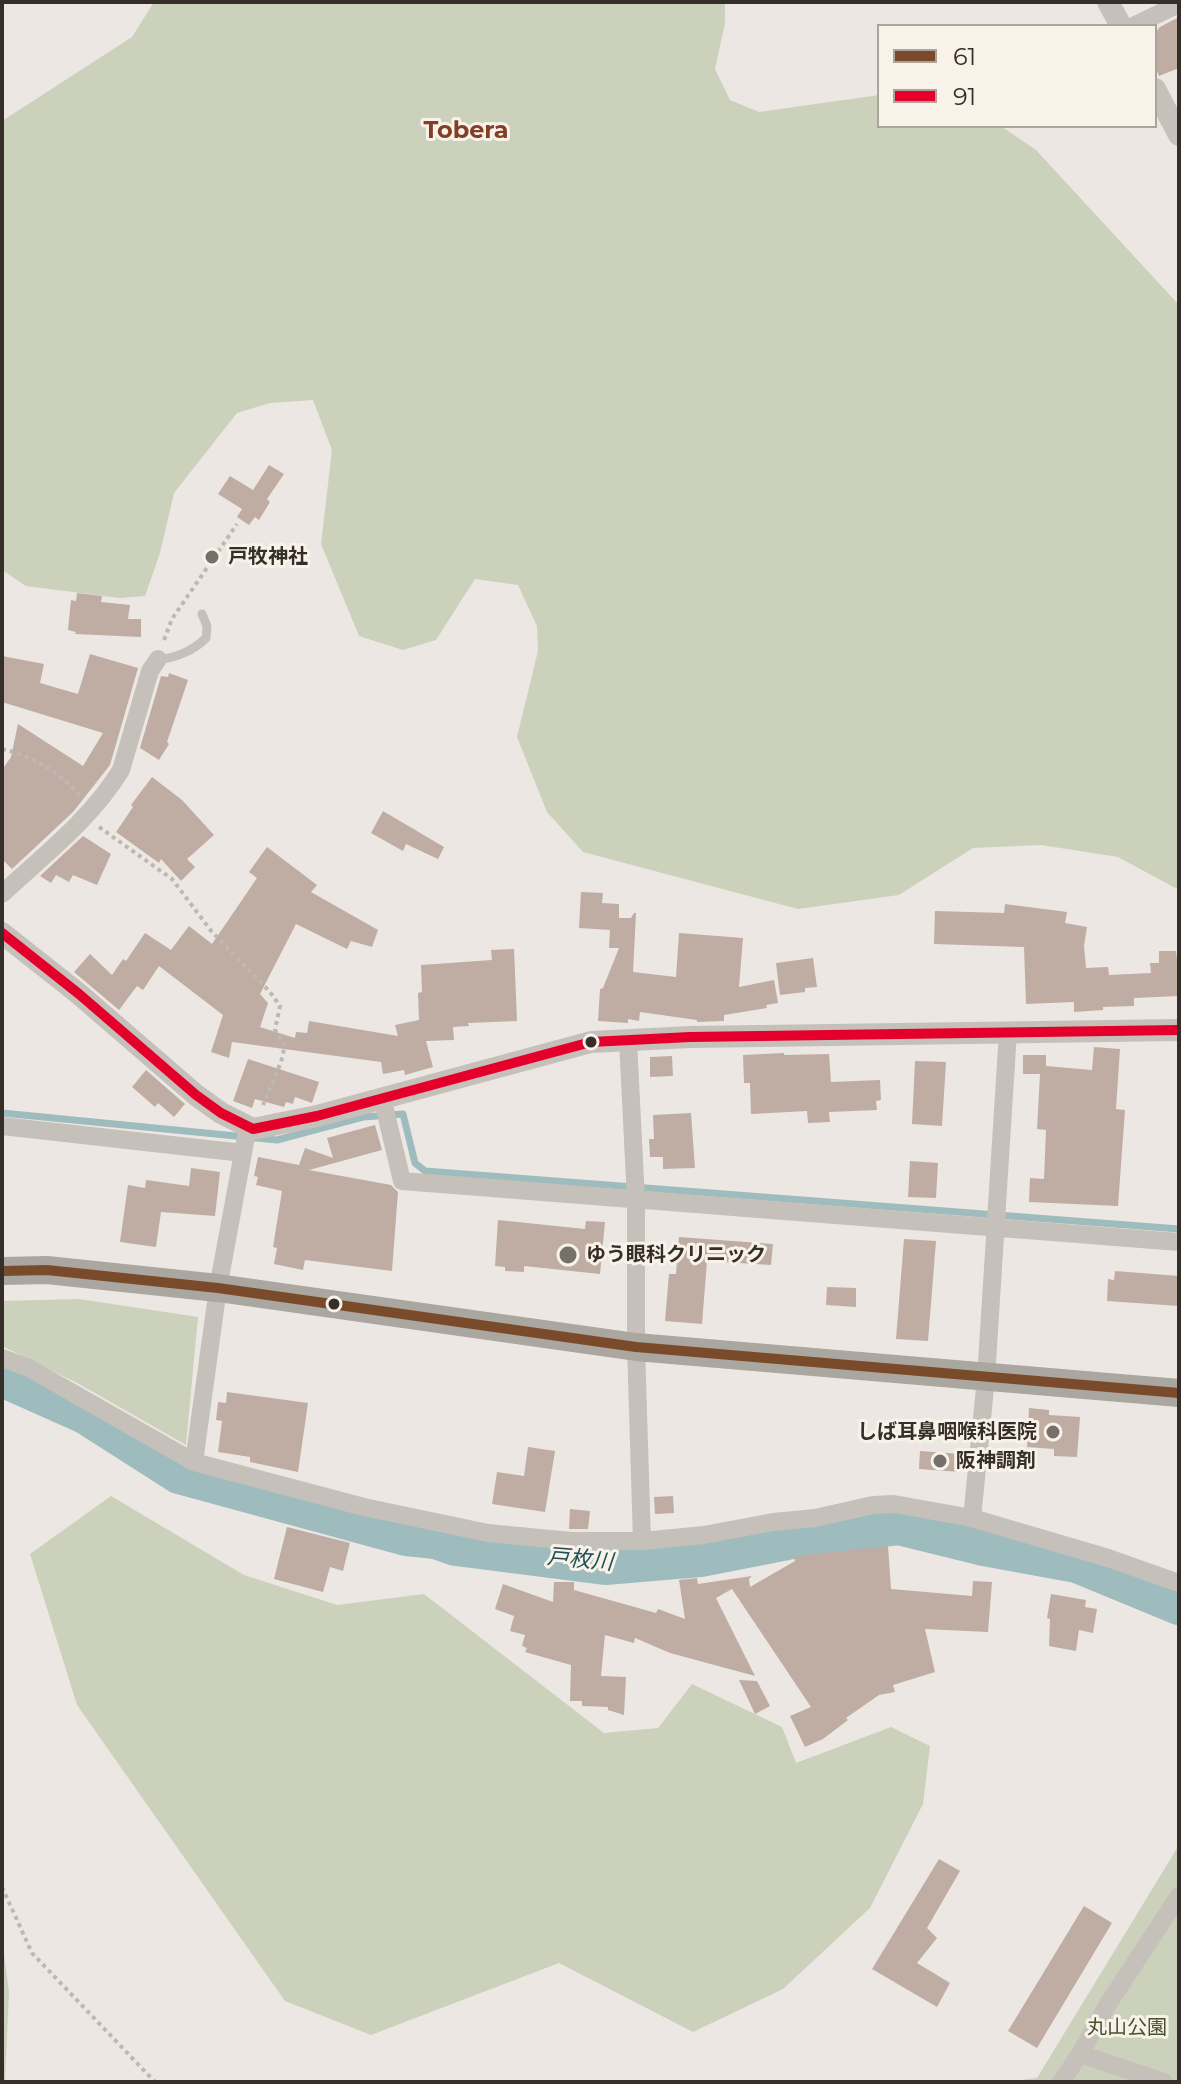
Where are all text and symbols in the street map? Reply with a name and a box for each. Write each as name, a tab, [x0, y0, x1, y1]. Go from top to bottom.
legend	[877, 24, 1157, 128]
text: 61	[953, 42, 976, 71]
text: 91	[953, 82, 976, 111]
district label: Tobera	[423, 117, 509, 145]
place label: 戸牧神社	[228, 545, 308, 569]
marker: 戸牧神社	[203, 548, 221, 566]
unlabelled marker	[583, 1034, 599, 1050]
place label: ゆう眼科クリニック	[586, 1243, 766, 1267]
marker: ゆう眼科クリニック	[557, 1244, 579, 1266]
unlabelled marker	[326, 1296, 342, 1312]
place label: しば耳鼻咽喉科医院	[857, 1420, 1037, 1444]
marker: しば耳鼻咽喉科医院	[1044, 1423, 1062, 1441]
place label: 阪神調剤	[956, 1449, 1036, 1473]
marker: 阪神調剤	[931, 1452, 949, 1470]
water label: 戸枚川	[546, 1544, 614, 1576]
park label: 丸山公園	[1087, 2016, 1167, 2040]

